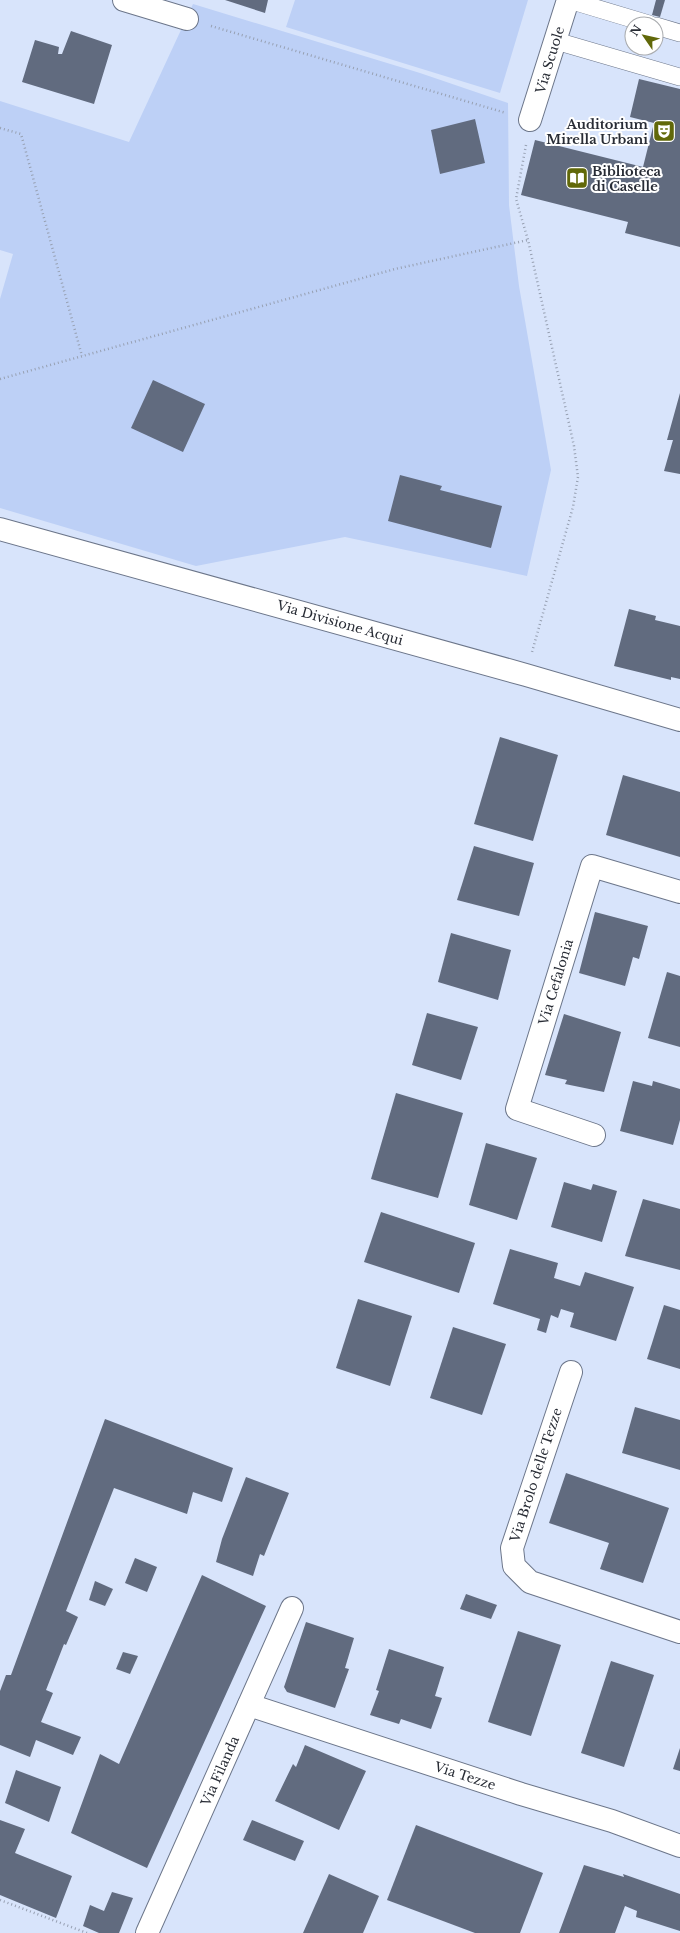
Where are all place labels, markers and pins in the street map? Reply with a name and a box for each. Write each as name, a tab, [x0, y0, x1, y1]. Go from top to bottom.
place label: Auditorium Mirella Urbani	[546, 116, 649, 148]
theatre icon: Auditorium Mirella Urbani	[651, 118, 677, 144]
place label: Biblioteca di Caselle	[592, 163, 662, 195]
library icon: Biblioteca di Caselle	[564, 165, 590, 191]

